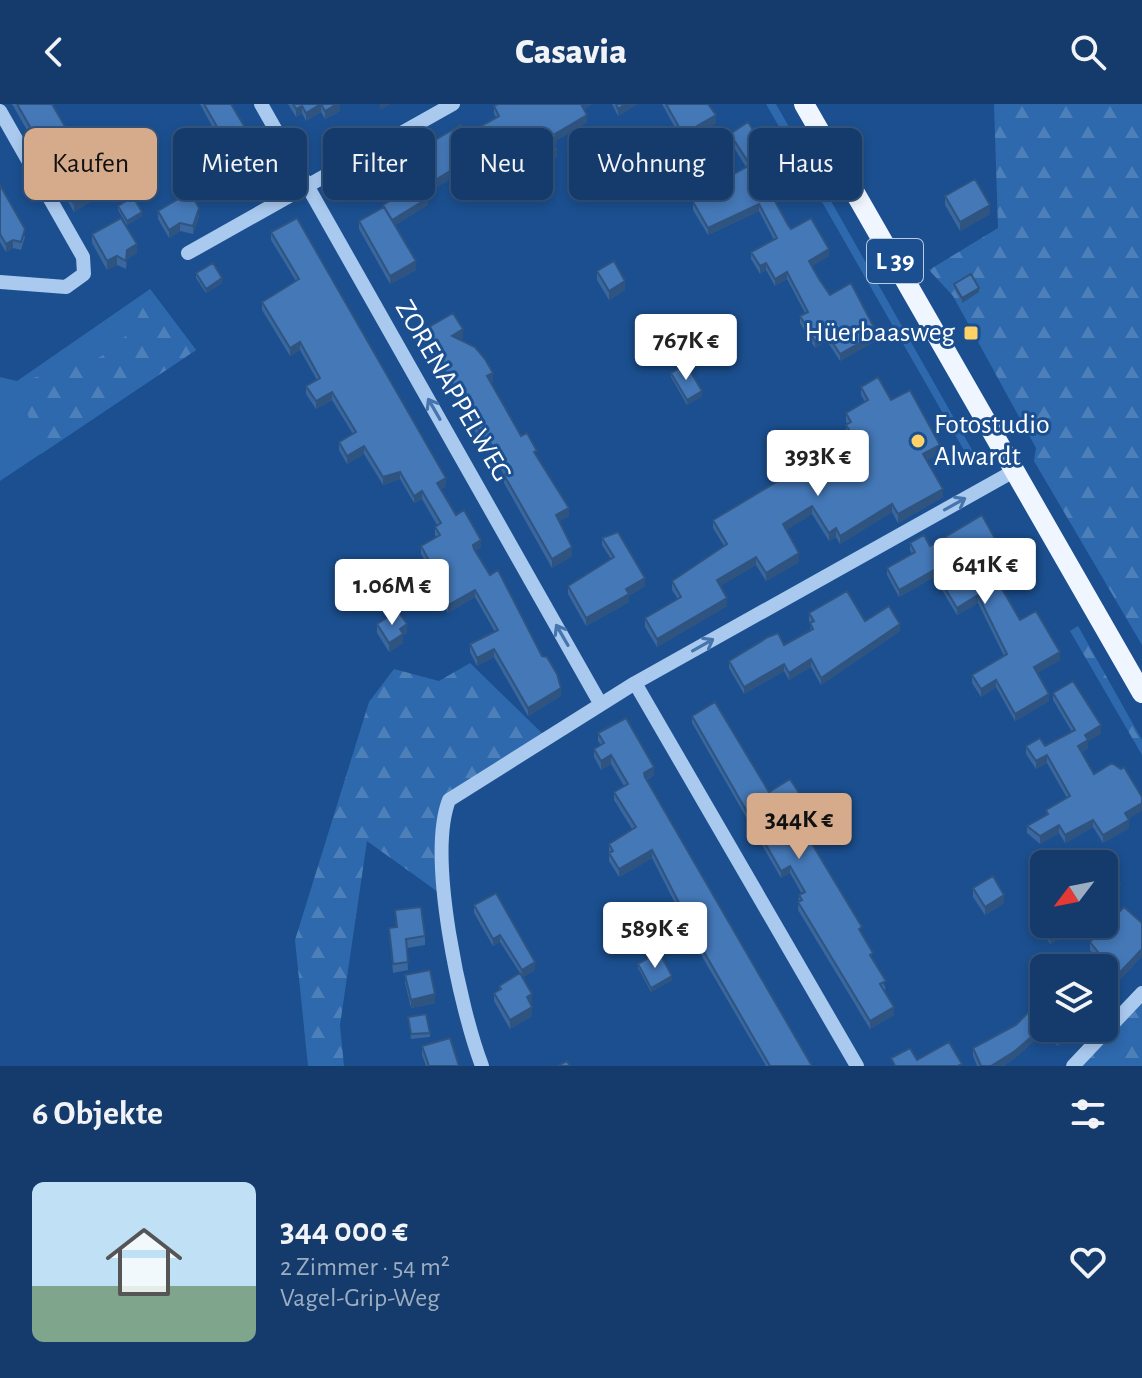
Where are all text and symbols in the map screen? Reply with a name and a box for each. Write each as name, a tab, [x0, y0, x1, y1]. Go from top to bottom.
icon: back	[32, 30, 76, 74]
icon: search	[1066, 30, 1110, 74]
text: Casavia	[515, 34, 627, 70]
chip: Kaufen	[24, 128, 157, 200]
chip: Mieten	[173, 128, 307, 200]
chip: Filter	[323, 128, 435, 200]
chip: Neu	[451, 128, 553, 200]
chip: Wohnung	[569, 128, 733, 200]
chip: Haus	[749, 128, 862, 200]
road number: L 39	[867, 239, 923, 283]
street label: ZORENAPPELWEG	[390, 295, 516, 487]
pin: 767K €	[621, 314, 751, 382]
place label: Hüerbaasweg	[805, 319, 955, 347]
marker: Hüerbaasweg	[962, 324, 980, 342]
text: 767K €	[653, 327, 719, 353]
one-way arrow	[426, 398, 442, 421]
place label: Fotostudio Alwardt	[934, 411, 1050, 471]
pin: 393K €	[753, 430, 883, 498]
marker: Fotostudio Alwardt	[909, 432, 927, 450]
text: 393K €	[785, 443, 851, 469]
one-way arrow	[943, 496, 966, 512]
pin: 641K €	[920, 538, 1050, 606]
text: 641K €	[952, 551, 1018, 577]
pin: 1.06M €	[318, 559, 466, 627]
text: 1.06M €	[353, 572, 431, 598]
one-way arrow	[554, 624, 569, 648]
one-way arrow	[691, 637, 715, 652]
pin: 344K €	[734, 793, 864, 861]
text: 344K €	[765, 806, 833, 832]
north arrow	[1030, 850, 1118, 938]
map controls	[1030, 850, 1118, 1042]
pin: 589K €	[590, 902, 720, 970]
text: 589K €	[621, 915, 689, 941]
button: layers	[1030, 954, 1118, 1042]
icon: filters	[1066, 1092, 1110, 1136]
text: 6 Objekte	[32, 1097, 163, 1131]
icon: home	[96, 1214, 192, 1310]
text: 344 000 €	[280, 1214, 408, 1248]
icon: heart	[1066, 1240, 1110, 1284]
text: 2 Zimmer · 54 m²	[280, 1254, 450, 1280]
text: Vagel-Grip-Weg	[280, 1285, 440, 1311]

